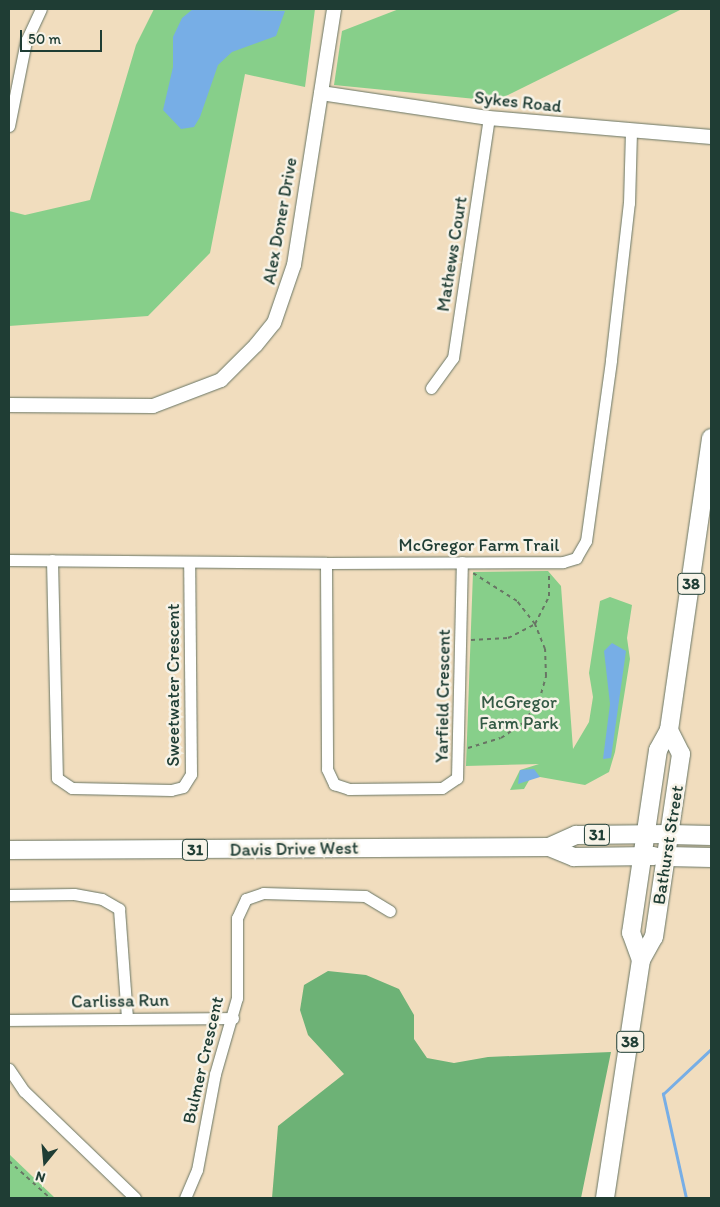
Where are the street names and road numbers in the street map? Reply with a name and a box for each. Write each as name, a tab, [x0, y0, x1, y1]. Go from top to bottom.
street label: Sykes Road	[474, 87, 562, 117]
street label: Alex Doner Drive	[258, 156, 302, 286]
street label: Mathews Court	[432, 195, 472, 313]
street label: McGregor Farm Trail	[400, 534, 558, 556]
road number: 38	[677, 570, 705, 598]
street label: Sweetwater Crescent	[162, 603, 184, 767]
street label: Yarfield Crescent	[431, 629, 455, 763]
street label: Bathurst Street	[648, 784, 688, 906]
road number: 31	[583, 822, 611, 848]
road number: 31	[181, 836, 209, 864]
street label: Davis Drive West	[229, 837, 359, 861]
street label: Carlissa Run	[71, 989, 169, 1013]
street label: Bulmer Crescent	[178, 994, 228, 1126]
road number: 38	[616, 1028, 644, 1056]

